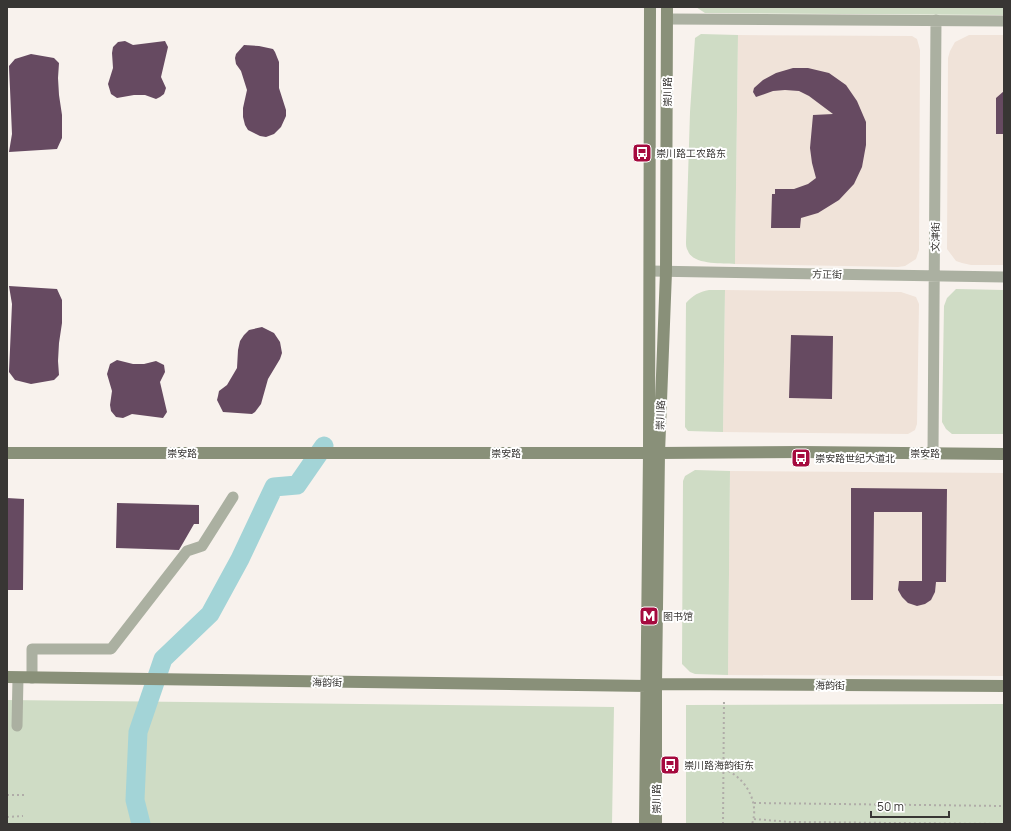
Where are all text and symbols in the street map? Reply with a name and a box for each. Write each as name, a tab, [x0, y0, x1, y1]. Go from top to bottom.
street label: 崇川路	[660, 77, 674, 107]
bus stop icon: 崇川路工农路东	[631, 142, 653, 164]
place label: 崇川路工农路东	[656, 146, 726, 160]
street label: 文津街	[928, 222, 942, 252]
street label: 方正街	[812, 267, 842, 281]
street label: 崇川路	[652, 400, 668, 430]
street label: 崇安路	[167, 446, 197, 460]
street label: 崇安路	[491, 446, 521, 460]
street label: 崇安路	[910, 446, 940, 460]
bus stop icon: 崇安路世纪大道北	[790, 447, 812, 469]
place label: 崇安路世纪大道北	[815, 451, 895, 465]
metro station icon: 图书馆	[638, 605, 660, 627]
place label: 图书馆	[663, 609, 693, 623]
street label: 海韵街	[312, 675, 342, 689]
street label: 海韵街	[815, 678, 845, 692]
bus stop icon: 崇川路海韵街东	[659, 754, 681, 776]
place label: 崇川路海韵街东	[684, 758, 754, 772]
street label: 崇川路	[649, 784, 663, 814]
scale bar	[871, 793, 949, 819]
text: 50 m	[877, 798, 904, 815]

